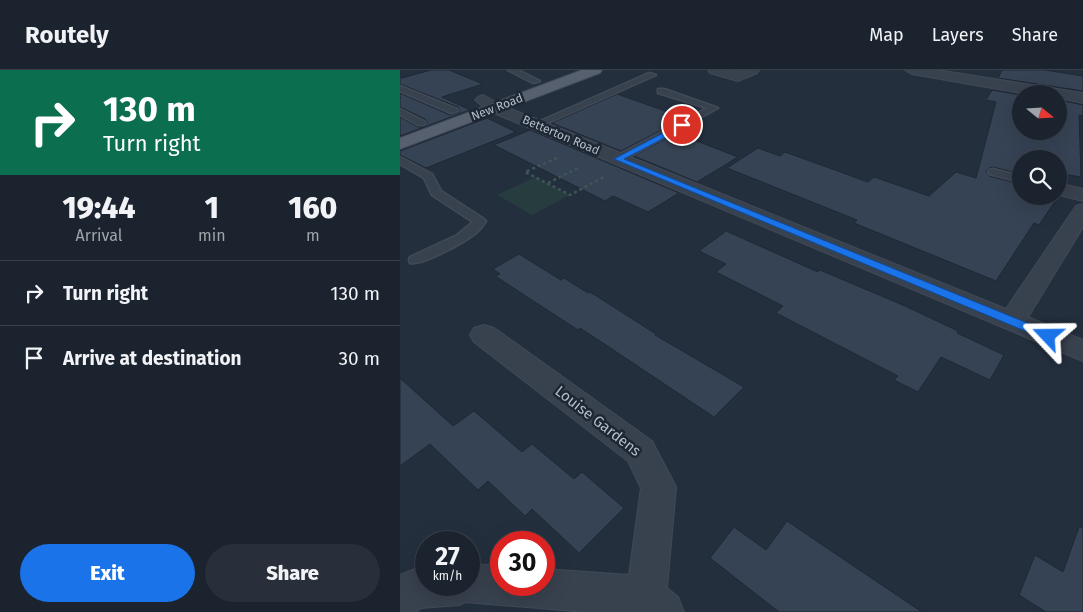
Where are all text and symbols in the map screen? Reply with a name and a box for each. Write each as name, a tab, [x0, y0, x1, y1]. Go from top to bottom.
text: Routely	[25, 21, 109, 49]
text: Map	[869, 24, 904, 46]
text: Layers	[932, 24, 984, 46]
text: Share	[1012, 24, 1058, 46]
north arrow	[1012, 85, 1068, 140]
map controls	[1012, 85, 1067, 205]
text: 130 m	[103, 88, 196, 130]
icon: right	[20, 90, 85, 155]
street label: New Road	[469, 91, 525, 123]
pin	[661, 104, 703, 146]
icon: arrive	[668, 111, 696, 139]
street label: Betterton Road	[520, 112, 602, 158]
text: Turn right	[103, 130, 200, 157]
button: search	[1012, 150, 1067, 205]
text: 19:44	[63, 190, 135, 226]
text: 1	[205, 190, 219, 226]
text: 160	[288, 190, 337, 226]
text: Arrival	[76, 226, 122, 245]
text: min	[198, 226, 226, 245]
text: m	[306, 226, 320, 245]
icon: right	[20, 279, 48, 307]
text: Turn right	[63, 282, 148, 305]
text: 130 m	[330, 282, 380, 305]
position arrow	[1021, 309, 1073, 361]
icon: arrive	[20, 344, 48, 372]
text: Arrive at destination	[63, 347, 242, 370]
text: 30 m	[339, 347, 380, 370]
street label: Louise Gardens	[552, 382, 644, 460]
speed limit sign: 30	[490, 531, 555, 596]
text: 27	[435, 542, 460, 572]
button: Exit	[20, 544, 195, 602]
button: Share	[205, 544, 380, 602]
text: km/h	[433, 569, 462, 583]

